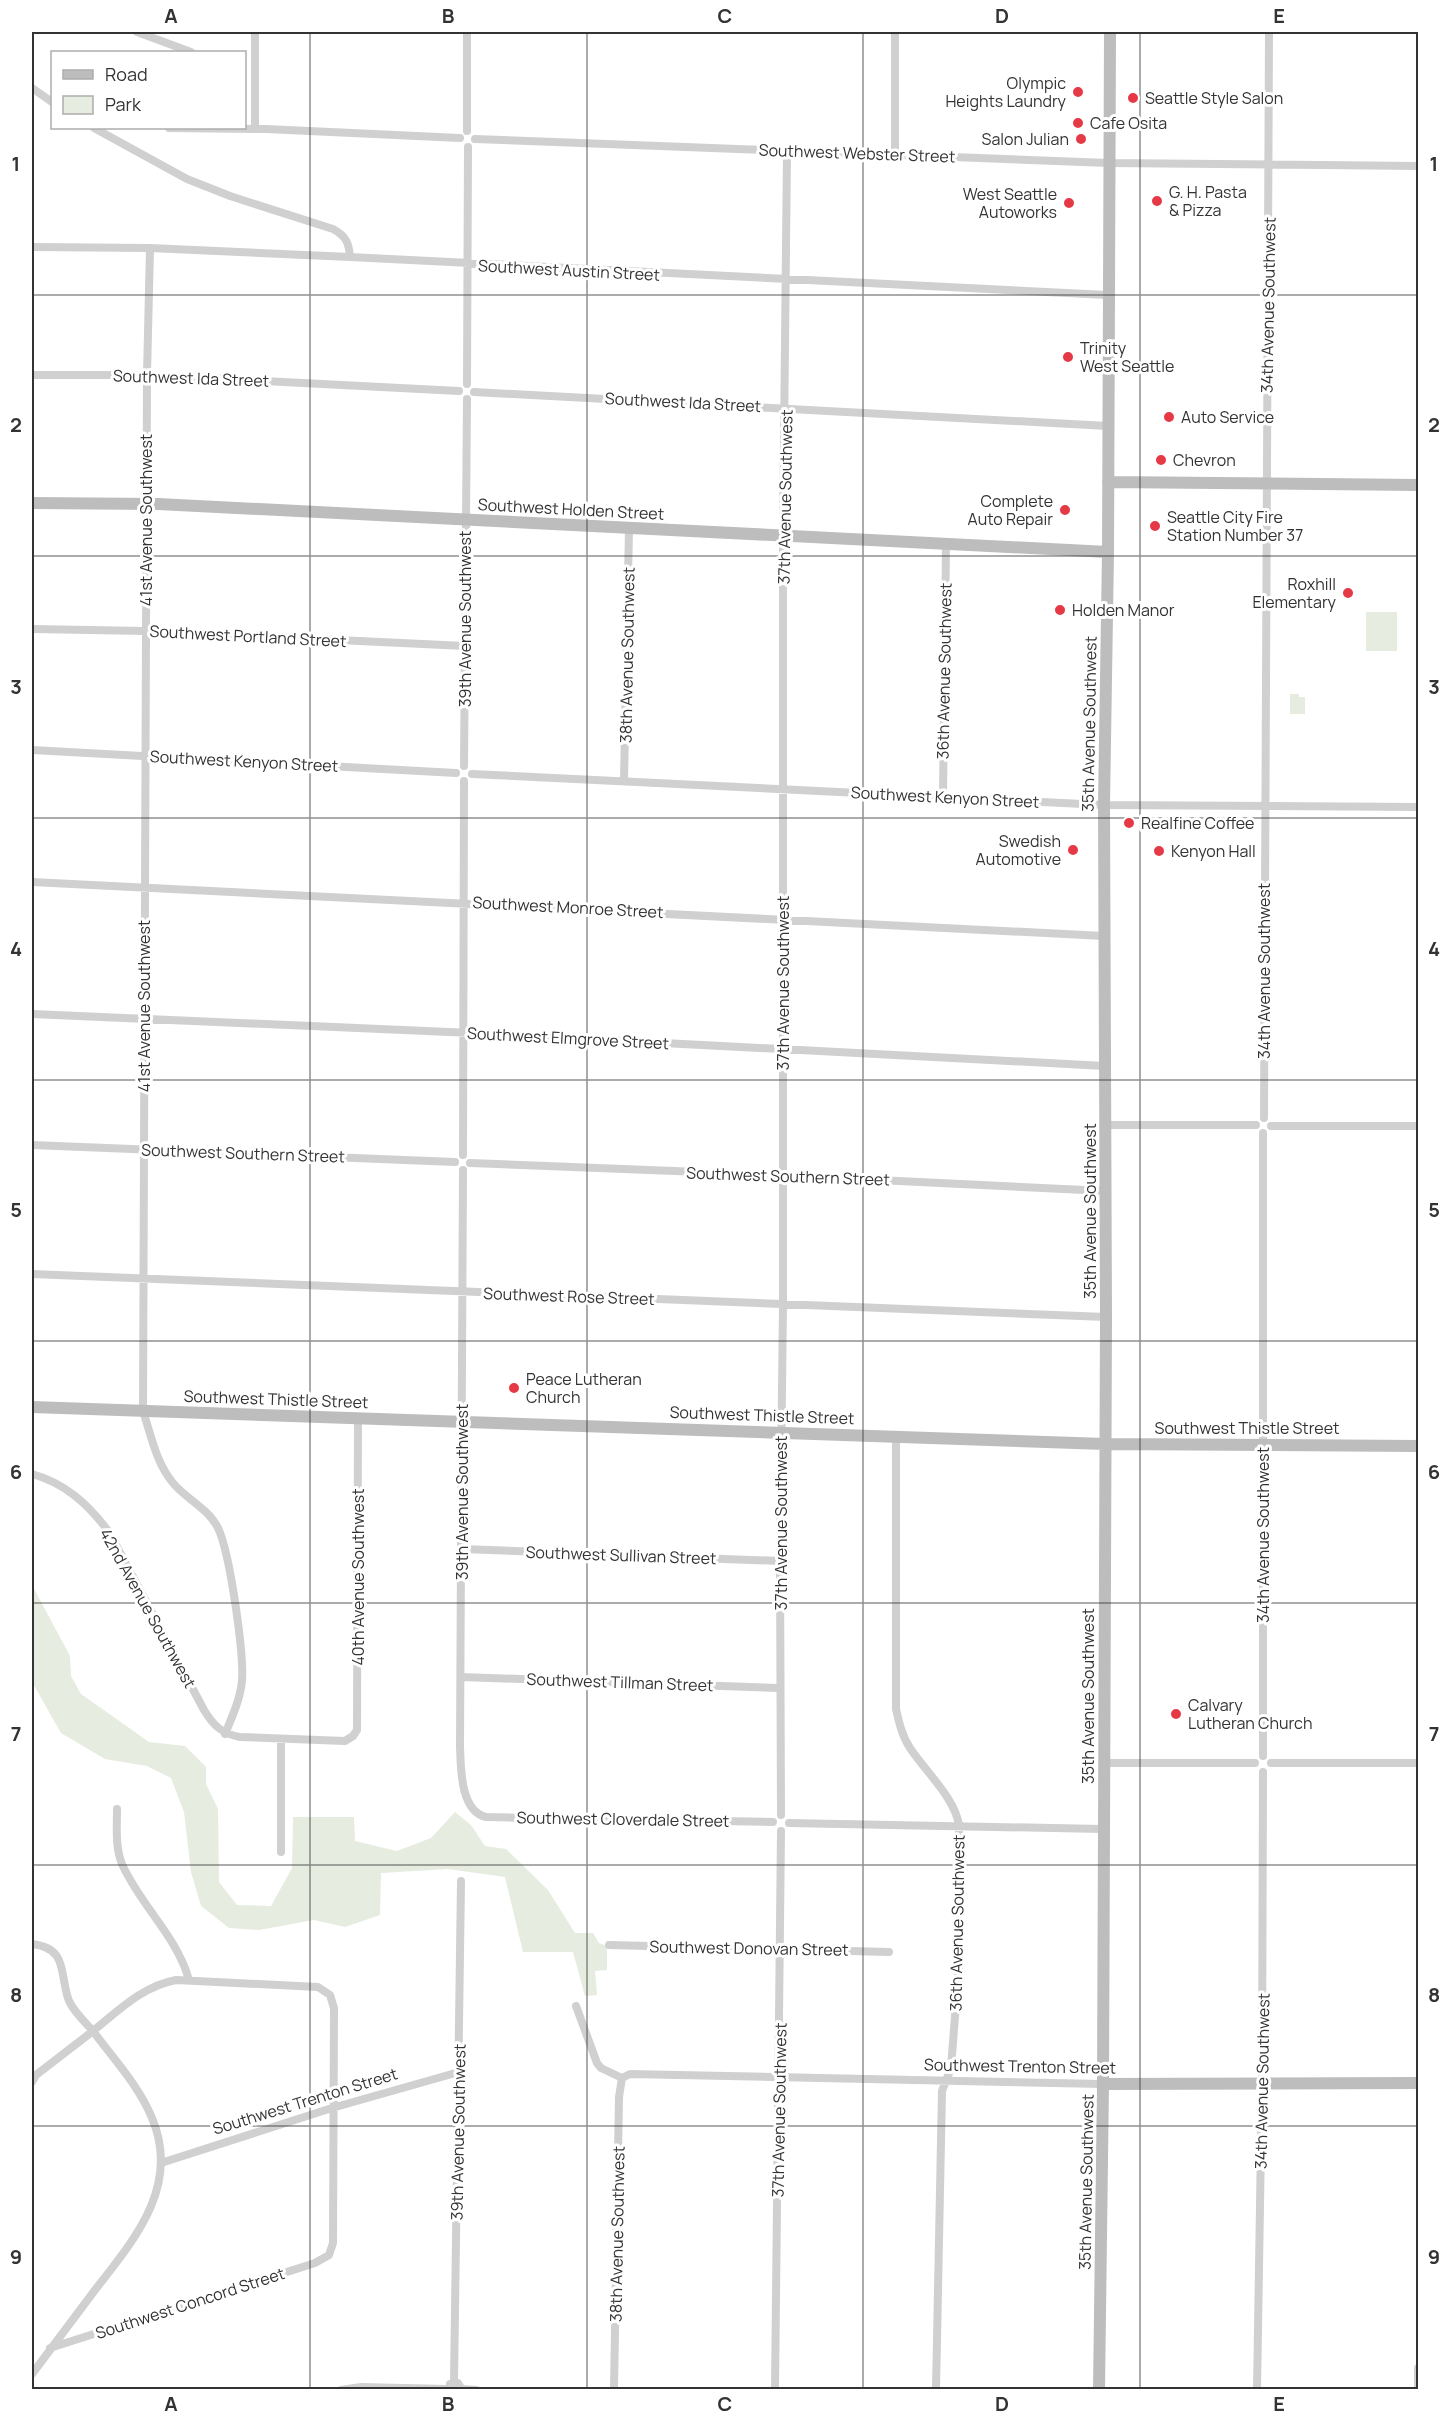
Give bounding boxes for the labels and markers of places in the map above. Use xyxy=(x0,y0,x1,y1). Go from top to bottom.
place label: Olympic Heights Laundry xyxy=(945,72,1067,112)
marker: Olympic Heights Laundry xyxy=(1071,85,1085,99)
place label: Seattle Style Salon xyxy=(1145,87,1283,109)
marker: Seattle Style Salon xyxy=(1126,91,1140,105)
place label: Cafe Osita xyxy=(1090,112,1167,134)
marker: Cafe Osita xyxy=(1071,116,1085,130)
place label: Salon Julian xyxy=(982,128,1069,150)
marker: Salon Julian xyxy=(1074,132,1088,146)
place label: G. H. Pasta & Pizza xyxy=(1169,181,1247,221)
place label: West Seattle Autoworks xyxy=(963,183,1057,223)
marker: G. H. Pasta & Pizza xyxy=(1150,194,1164,208)
marker: West Seattle Autoworks xyxy=(1062,196,1076,210)
place label: Trinity West Seattle xyxy=(1080,337,1174,377)
marker: Trinity West Seattle xyxy=(1061,350,1075,364)
place label: Auto Service xyxy=(1181,406,1274,428)
marker: Auto Service xyxy=(1162,410,1176,424)
place label: Chevron xyxy=(1173,449,1236,471)
marker: Chevron xyxy=(1154,453,1168,467)
place label: Complete Auto Repair xyxy=(968,490,1053,530)
marker: Complete Auto Repair xyxy=(1058,503,1072,517)
place label: Seattle City Fire Station Number 37 xyxy=(1167,506,1303,546)
marker: Seattle City Fire Station Number 37 xyxy=(1148,519,1162,533)
place label: Roxhill Elementary xyxy=(1253,573,1337,613)
marker: Roxhill Elementary xyxy=(1341,586,1355,600)
place label: Holden Manor xyxy=(1072,599,1175,621)
marker: Holden Manor xyxy=(1053,603,1067,617)
place label: Realfine Coffee xyxy=(1141,812,1254,834)
marker: Realfine Coffee xyxy=(1122,816,1136,830)
place label: Swedish Automotive xyxy=(976,830,1061,870)
place label: Kenyon Hall xyxy=(1171,840,1256,862)
marker: Swedish Automotive xyxy=(1066,843,1080,857)
marker: Kenyon Hall xyxy=(1152,844,1166,858)
place label: Peace Lutheran Church xyxy=(526,1368,642,1408)
marker: Peace Lutheran Church xyxy=(507,1381,521,1395)
place label: Calvary Lutheran Church xyxy=(1188,1694,1312,1734)
marker: Calvary Lutheran Church xyxy=(1169,1707,1183,1721)

